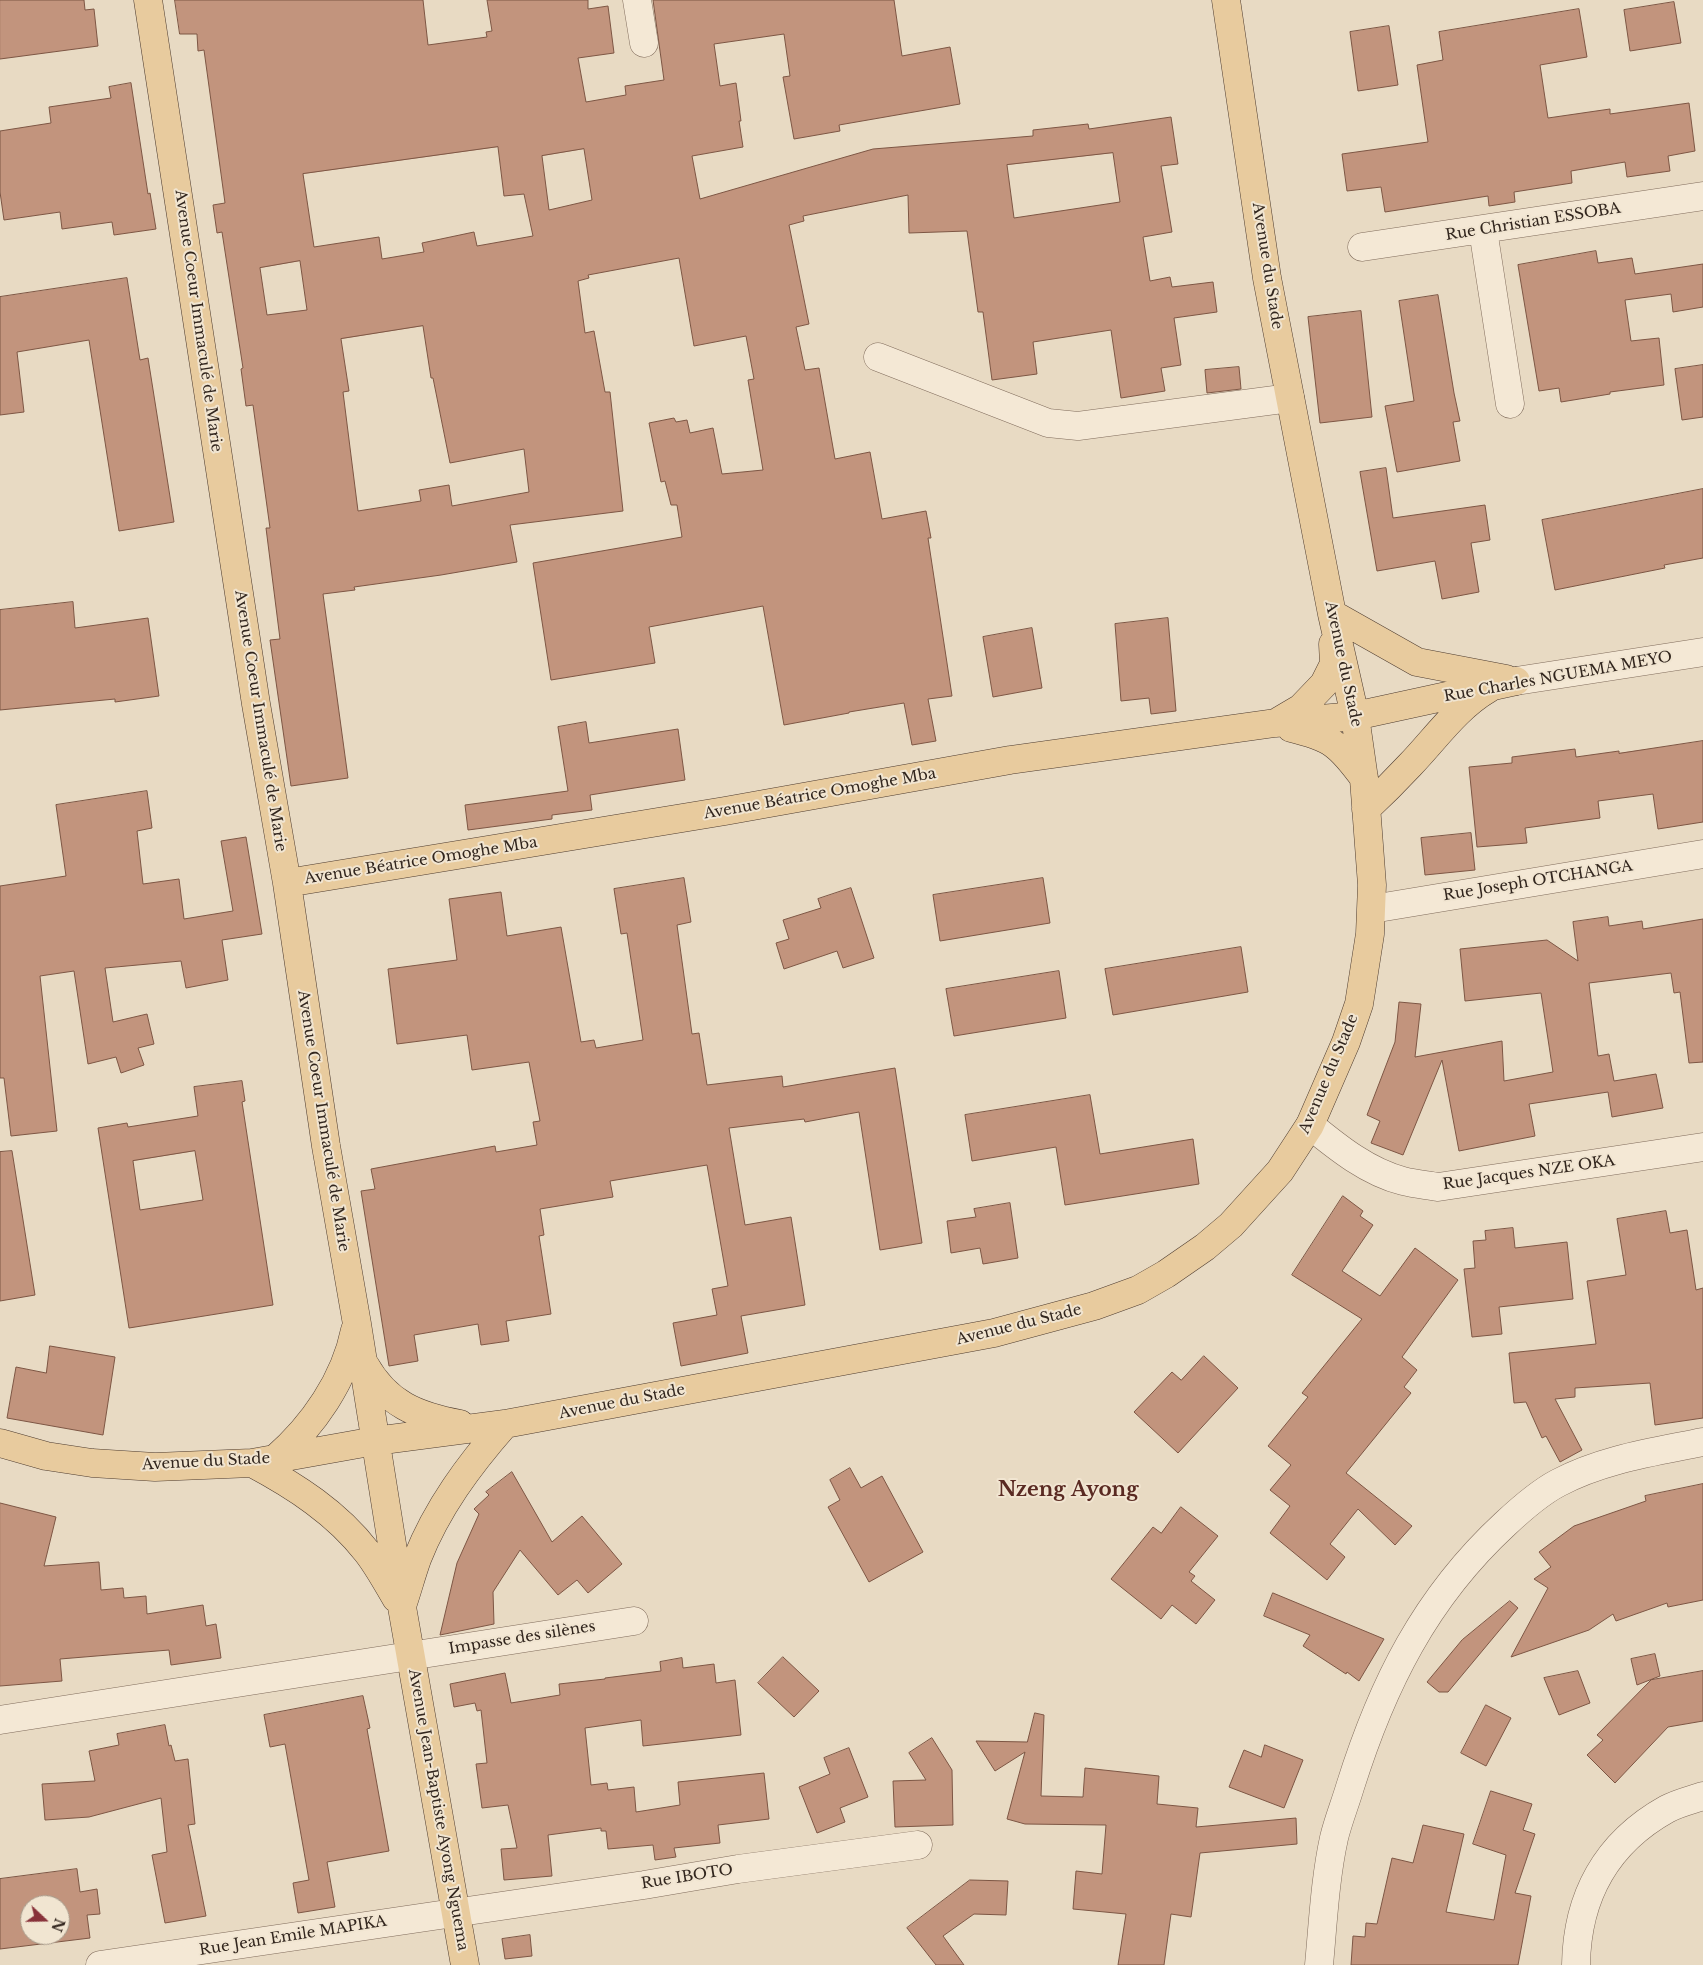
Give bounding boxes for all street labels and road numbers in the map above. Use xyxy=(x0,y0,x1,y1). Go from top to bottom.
street label: Avenue Coeur Immaculé de Marie xyxy=(171,189,225,453)
street label: Rue Christian ESSOBA xyxy=(1444,199,1622,245)
street label: Avenue du Stade xyxy=(1248,201,1286,331)
street label: Avenue Coeur Immaculé de Marie xyxy=(230,589,290,853)
street label: Avenue du Stade xyxy=(1321,599,1365,729)
street label: Rue Charles NGUEMA MEYO xyxy=(1442,648,1674,706)
street label: Avenue Béatrice Omoghe Mba xyxy=(702,765,938,823)
street label: Avenue Béatrice Omoghe Mba xyxy=(303,834,539,888)
street label: Rue Joseph OTCHANGA xyxy=(1442,857,1634,905)
street label: Avenue Coeur Immaculé de Marie xyxy=(293,989,353,1253)
street label: Avenue du Stade xyxy=(1296,1011,1362,1137)
street label: Rue Jacques NZE OKA xyxy=(1442,1152,1616,1194)
street label: Avenue du Stade xyxy=(955,1301,1083,1349)
street label: Avenue du Stade xyxy=(557,1381,687,1423)
street label: Avenue du Stade xyxy=(142,1450,270,1474)
street label: Impasse des silènes xyxy=(447,1618,597,1658)
street label: Avenue Jean-Baptiste Ayong Nguema xyxy=(404,1668,472,1952)
street label: Rue IBOTO xyxy=(640,1861,734,1893)
street label: Rue Jean Emile MAPIKA xyxy=(198,1912,388,1960)

